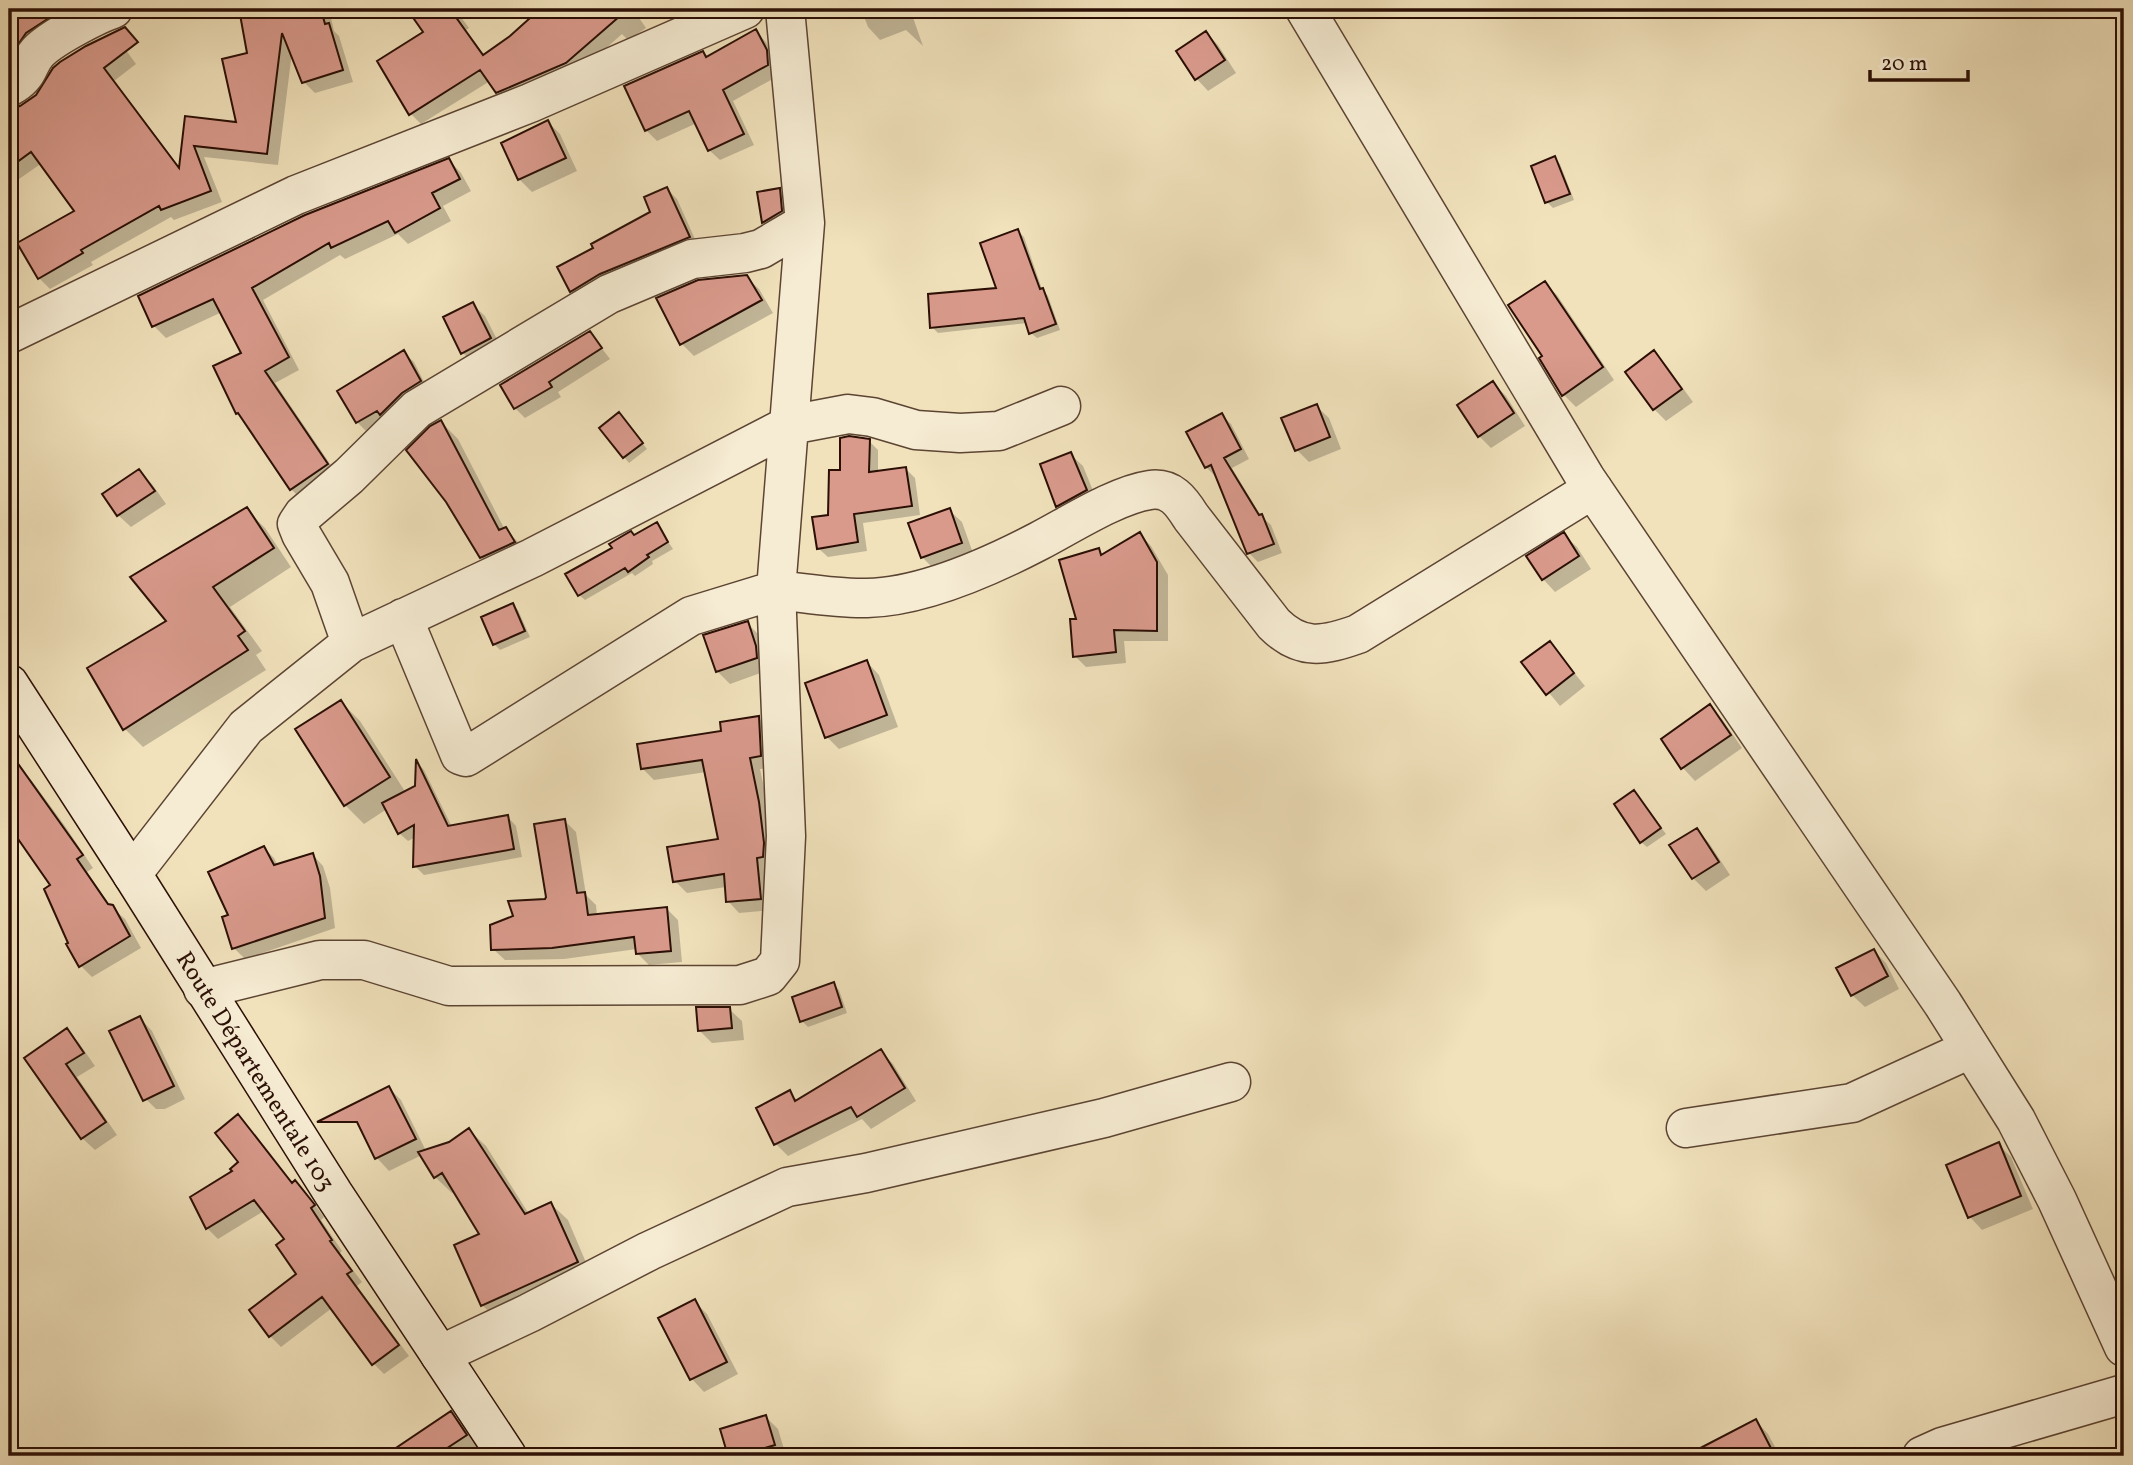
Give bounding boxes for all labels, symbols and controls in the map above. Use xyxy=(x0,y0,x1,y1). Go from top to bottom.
scale bar xyxy=(1870,38,1968,82)
text: 20 m xyxy=(1881,50,1927,79)
street label: Route Départementale 103 xyxy=(167,946,342,1198)

